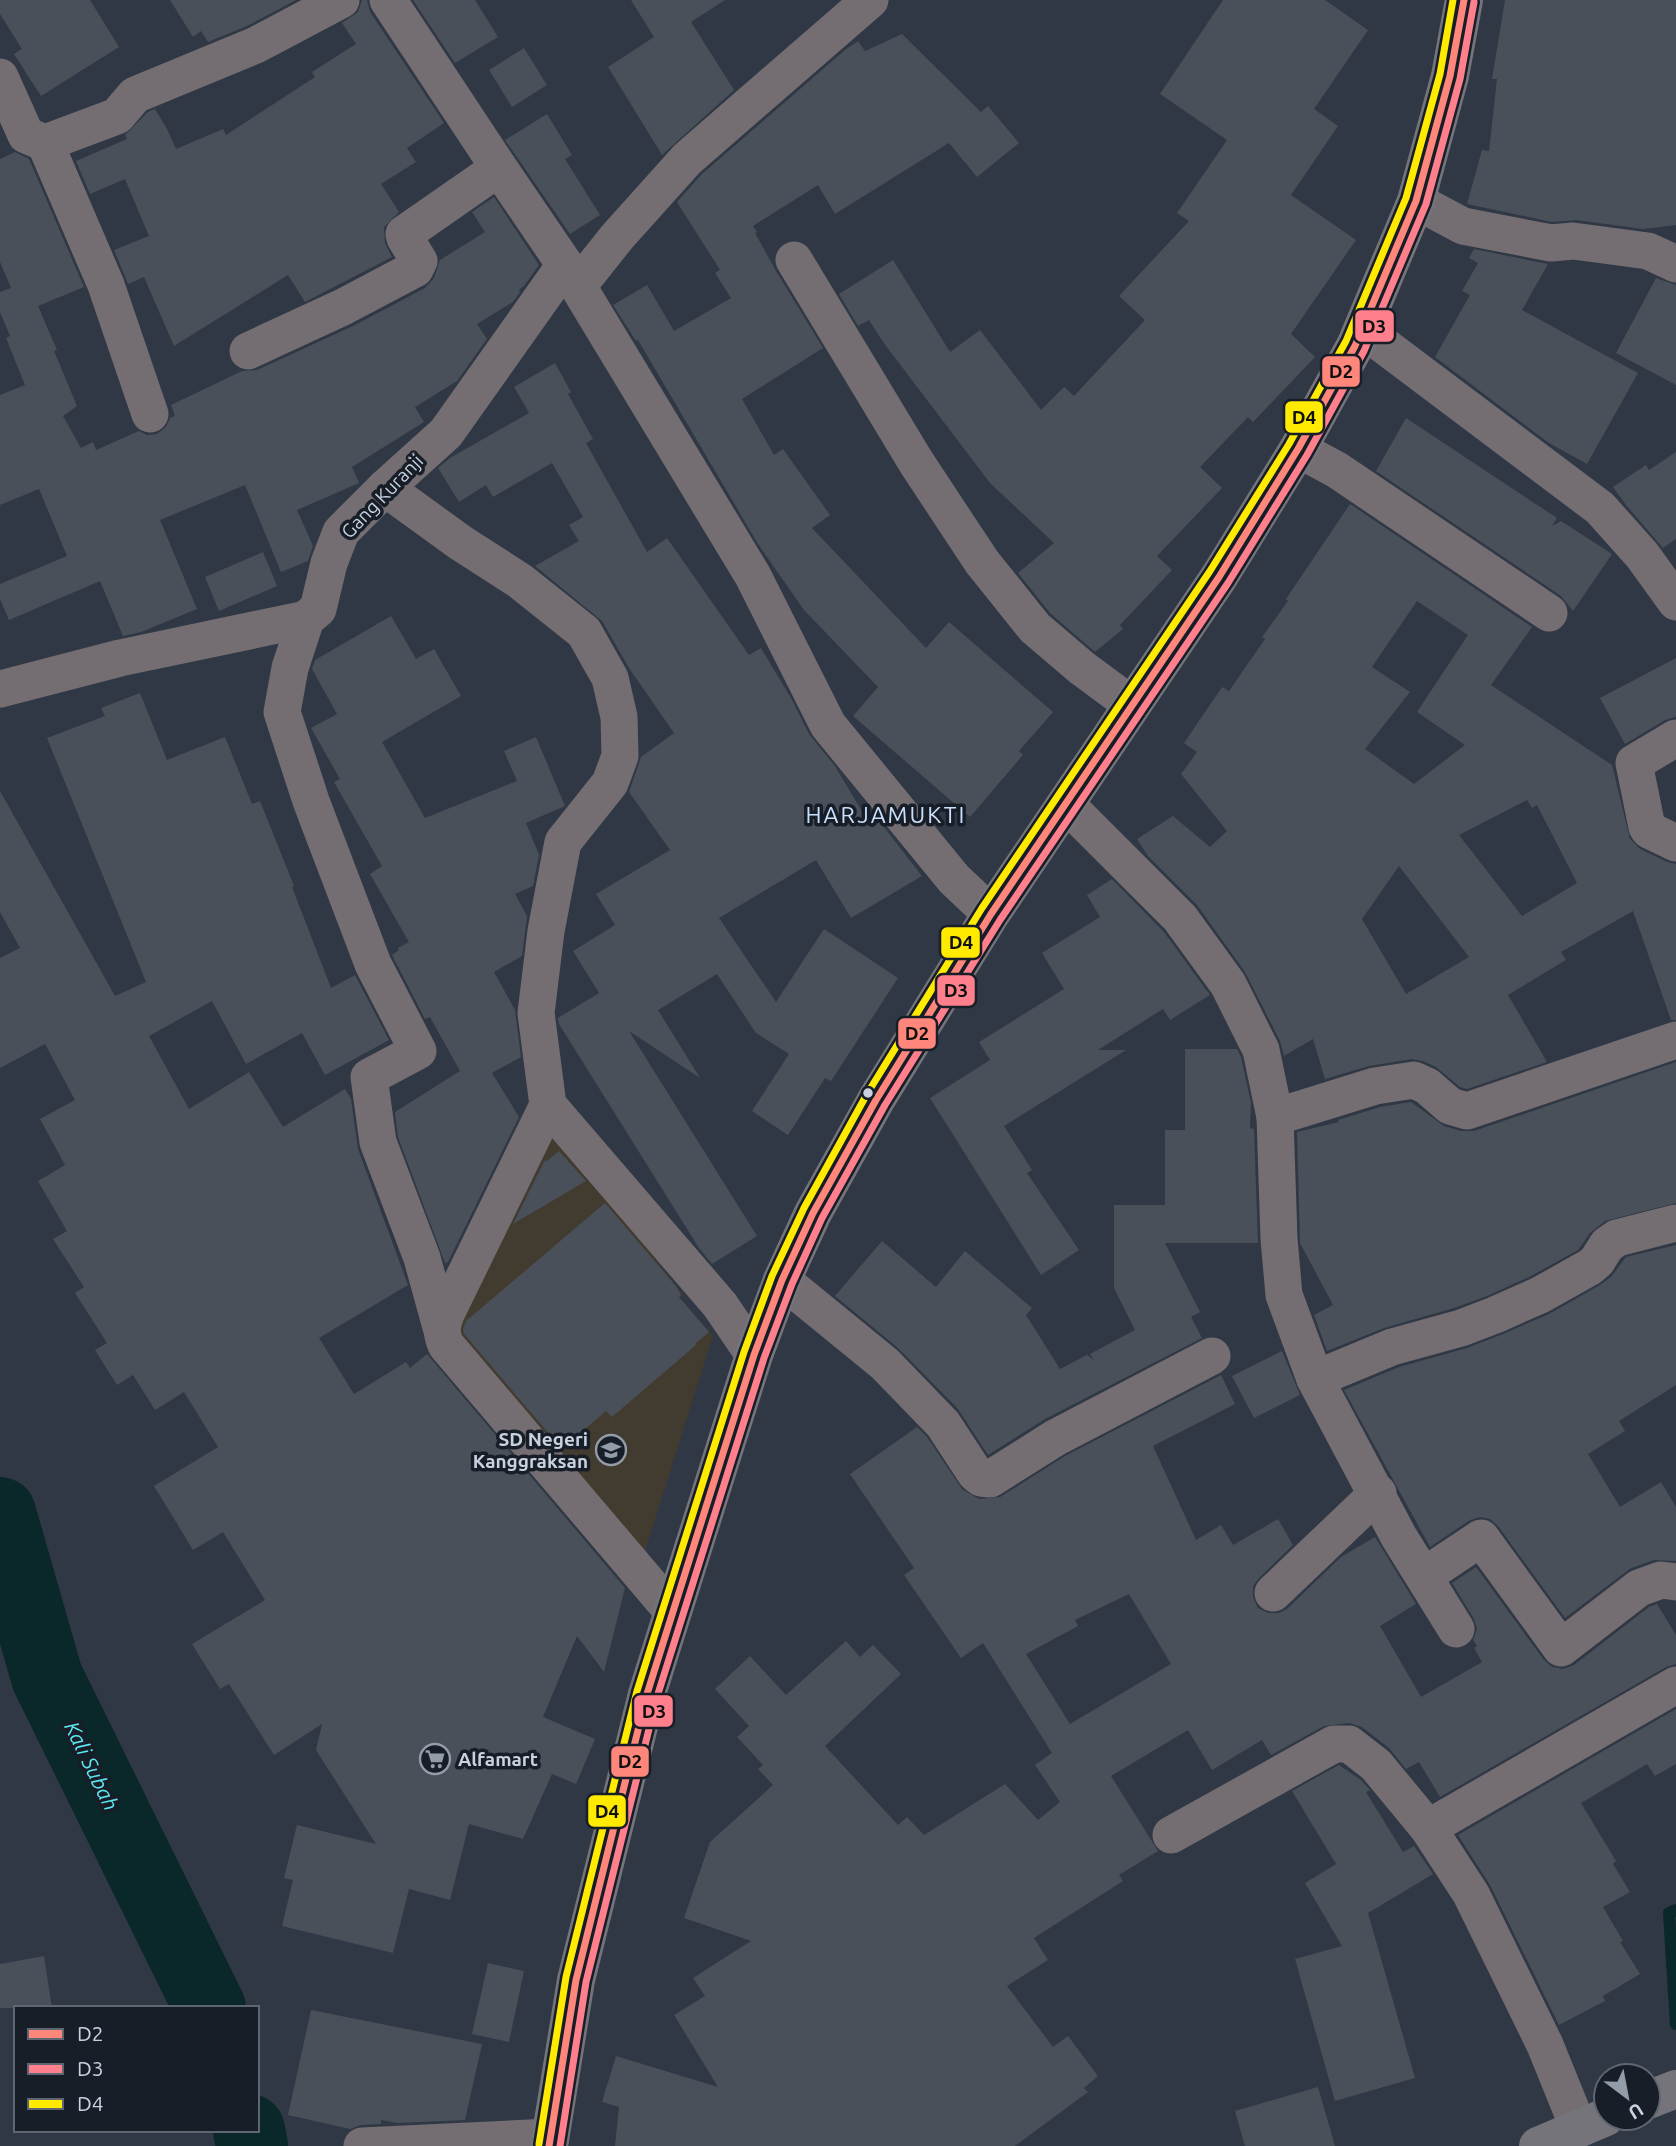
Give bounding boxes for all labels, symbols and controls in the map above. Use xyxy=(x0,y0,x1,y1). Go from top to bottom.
line badge: D3 xyxy=(1354,309,1395,343)
text: D3 xyxy=(1362,315,1386,337)
line badge: D2 xyxy=(1321,355,1361,388)
text: D2 xyxy=(1329,360,1353,382)
line badge: D4 xyxy=(1284,400,1324,434)
text: D4 xyxy=(1292,406,1317,428)
street label: Gang Kuranji xyxy=(337,450,427,542)
district label: HARJAMUKTI xyxy=(806,802,966,827)
line badge: D4 xyxy=(940,926,981,959)
text: D4 xyxy=(949,931,974,953)
line badge: D3 xyxy=(936,974,976,1007)
text: D3 xyxy=(944,979,968,1001)
line badge: D2 xyxy=(897,1017,937,1050)
text: D2 xyxy=(905,1022,929,1044)
unlabelled marker xyxy=(861,1086,875,1100)
place label: SD Negeri Kanggraksan xyxy=(473,1428,588,1472)
school or university icon: SD Negeri Kanggraksan xyxy=(594,1433,628,1467)
line badge: D3 xyxy=(633,1694,674,1728)
text: D3 xyxy=(642,1700,666,1722)
water label: Kali Subah xyxy=(60,1717,124,1814)
supermarket icon: Alfamart xyxy=(418,1742,452,1776)
line badge: D2 xyxy=(610,1745,650,1778)
place label: Alfamart xyxy=(458,1748,538,1770)
text: D2 xyxy=(618,1750,642,1772)
line badge: D4 xyxy=(587,1794,627,1828)
text: D4 xyxy=(595,1800,620,1822)
legend xyxy=(14,2006,259,2132)
text: D2 xyxy=(77,2021,104,2045)
text: D3 xyxy=(77,2056,104,2080)
north arrow xyxy=(1592,2062,1662,2132)
text: D4 xyxy=(77,2091,104,2115)
text: U xyxy=(1625,2099,1647,2124)

